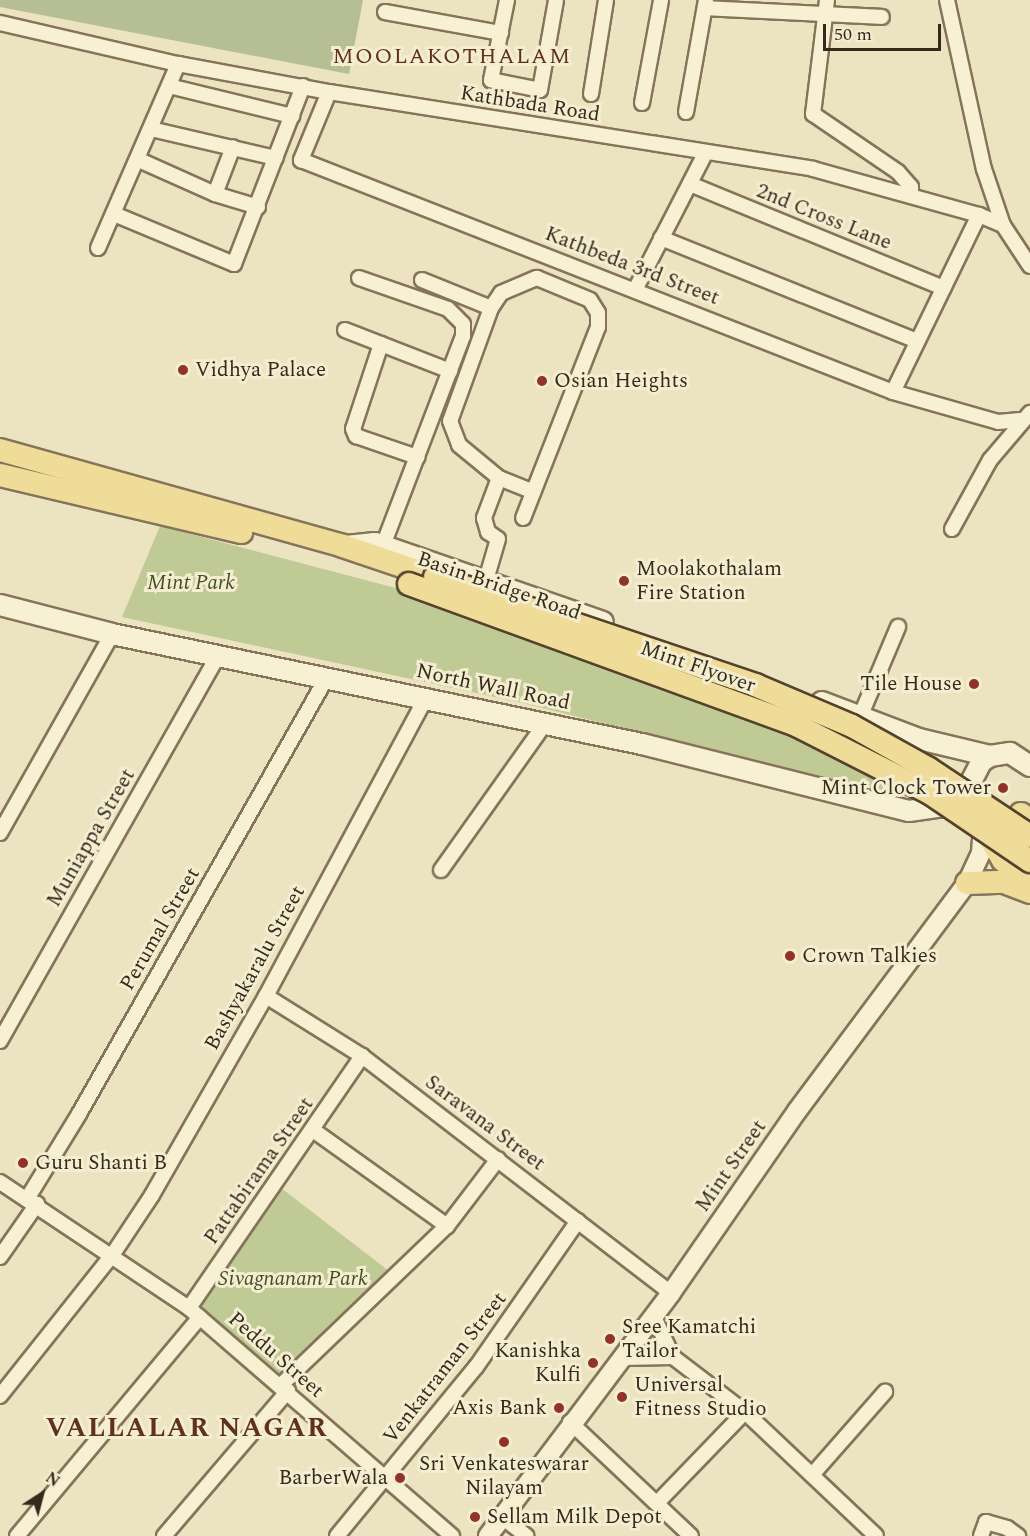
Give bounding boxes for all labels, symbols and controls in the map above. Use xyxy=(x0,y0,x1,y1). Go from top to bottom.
scale bar xyxy=(826,12,944,50)
text: 50 m xyxy=(834,21,872,48)
district label: MOOLAKOTHALAM xyxy=(332,44,572,70)
street label: Kathbada Road xyxy=(458,81,602,127)
street label: 2nd Cross Lane xyxy=(753,178,895,256)
street label: Kathbeda 3rd Street xyxy=(541,221,723,311)
place label: Vidhya Palace xyxy=(195,357,326,383)
marker: Vidhya Palace xyxy=(176,363,190,377)
place label: Osian Heights xyxy=(554,368,688,394)
marker: Osian Heights xyxy=(535,374,549,388)
street label: Basin Bridge Road xyxy=(414,546,584,626)
place label: Moolakothalam Fire Station xyxy=(636,556,782,606)
park label: Mint Park xyxy=(147,570,235,596)
marker: Moolakothalam Fire Station xyxy=(617,574,631,588)
street label: Mint Flyover xyxy=(637,636,759,698)
street label: North Wall Road xyxy=(414,658,572,716)
place label: Tile House xyxy=(860,671,962,697)
marker: Tile House xyxy=(967,677,981,691)
street label: Muniappa Street xyxy=(41,764,141,912)
place label: Mint Clock Tower xyxy=(821,775,991,801)
marker: Mint Clock Tower xyxy=(996,781,1010,795)
street label: Perumal Street xyxy=(115,863,205,995)
street label: Bashyakaralu Street xyxy=(199,881,311,1055)
place label: Crown Talkies xyxy=(802,943,937,969)
marker: Crown Talkies xyxy=(783,949,797,963)
street label: Saravana Street xyxy=(420,1070,550,1176)
street label: Pattabirama Street xyxy=(199,1093,319,1249)
street label: Mint Street xyxy=(690,1115,772,1217)
place label: Guru Shanti B xyxy=(35,1150,167,1176)
marker: Guru Shanti B xyxy=(16,1156,30,1170)
park label: Sivagnanam Park xyxy=(218,1266,368,1292)
street label: Venkatraman Street xyxy=(378,1287,512,1449)
street label: Peddu Street xyxy=(223,1307,329,1403)
place label: Sree Kamatchi Tailor xyxy=(622,1314,756,1364)
marker: Sree Kamatchi Tailor xyxy=(603,1332,617,1346)
place label: Kanishka Kulfi xyxy=(494,1338,581,1388)
marker: Kanishka Kulfi xyxy=(586,1356,600,1370)
place label: Universal Fitness Studio xyxy=(634,1372,767,1422)
marker: Universal Fitness Studio xyxy=(615,1390,629,1404)
place label: Axis Bank xyxy=(452,1395,547,1421)
marker: Axis Bank xyxy=(552,1401,566,1415)
district label: VALLALAR NAGAR xyxy=(46,1413,328,1445)
marker: Sri Venkateswarar Nilayam xyxy=(497,1435,511,1449)
place label: Sri Venkateswarar Nilayam xyxy=(419,1451,589,1501)
north arrow xyxy=(12,1464,72,1524)
place label: BarberWala xyxy=(278,1465,388,1491)
text: N xyxy=(40,1466,65,1493)
marker: BarberWala xyxy=(393,1471,407,1485)
place label: Sellam Milk Depot xyxy=(487,1504,662,1530)
marker: Sellam Milk Depot xyxy=(468,1510,482,1524)

